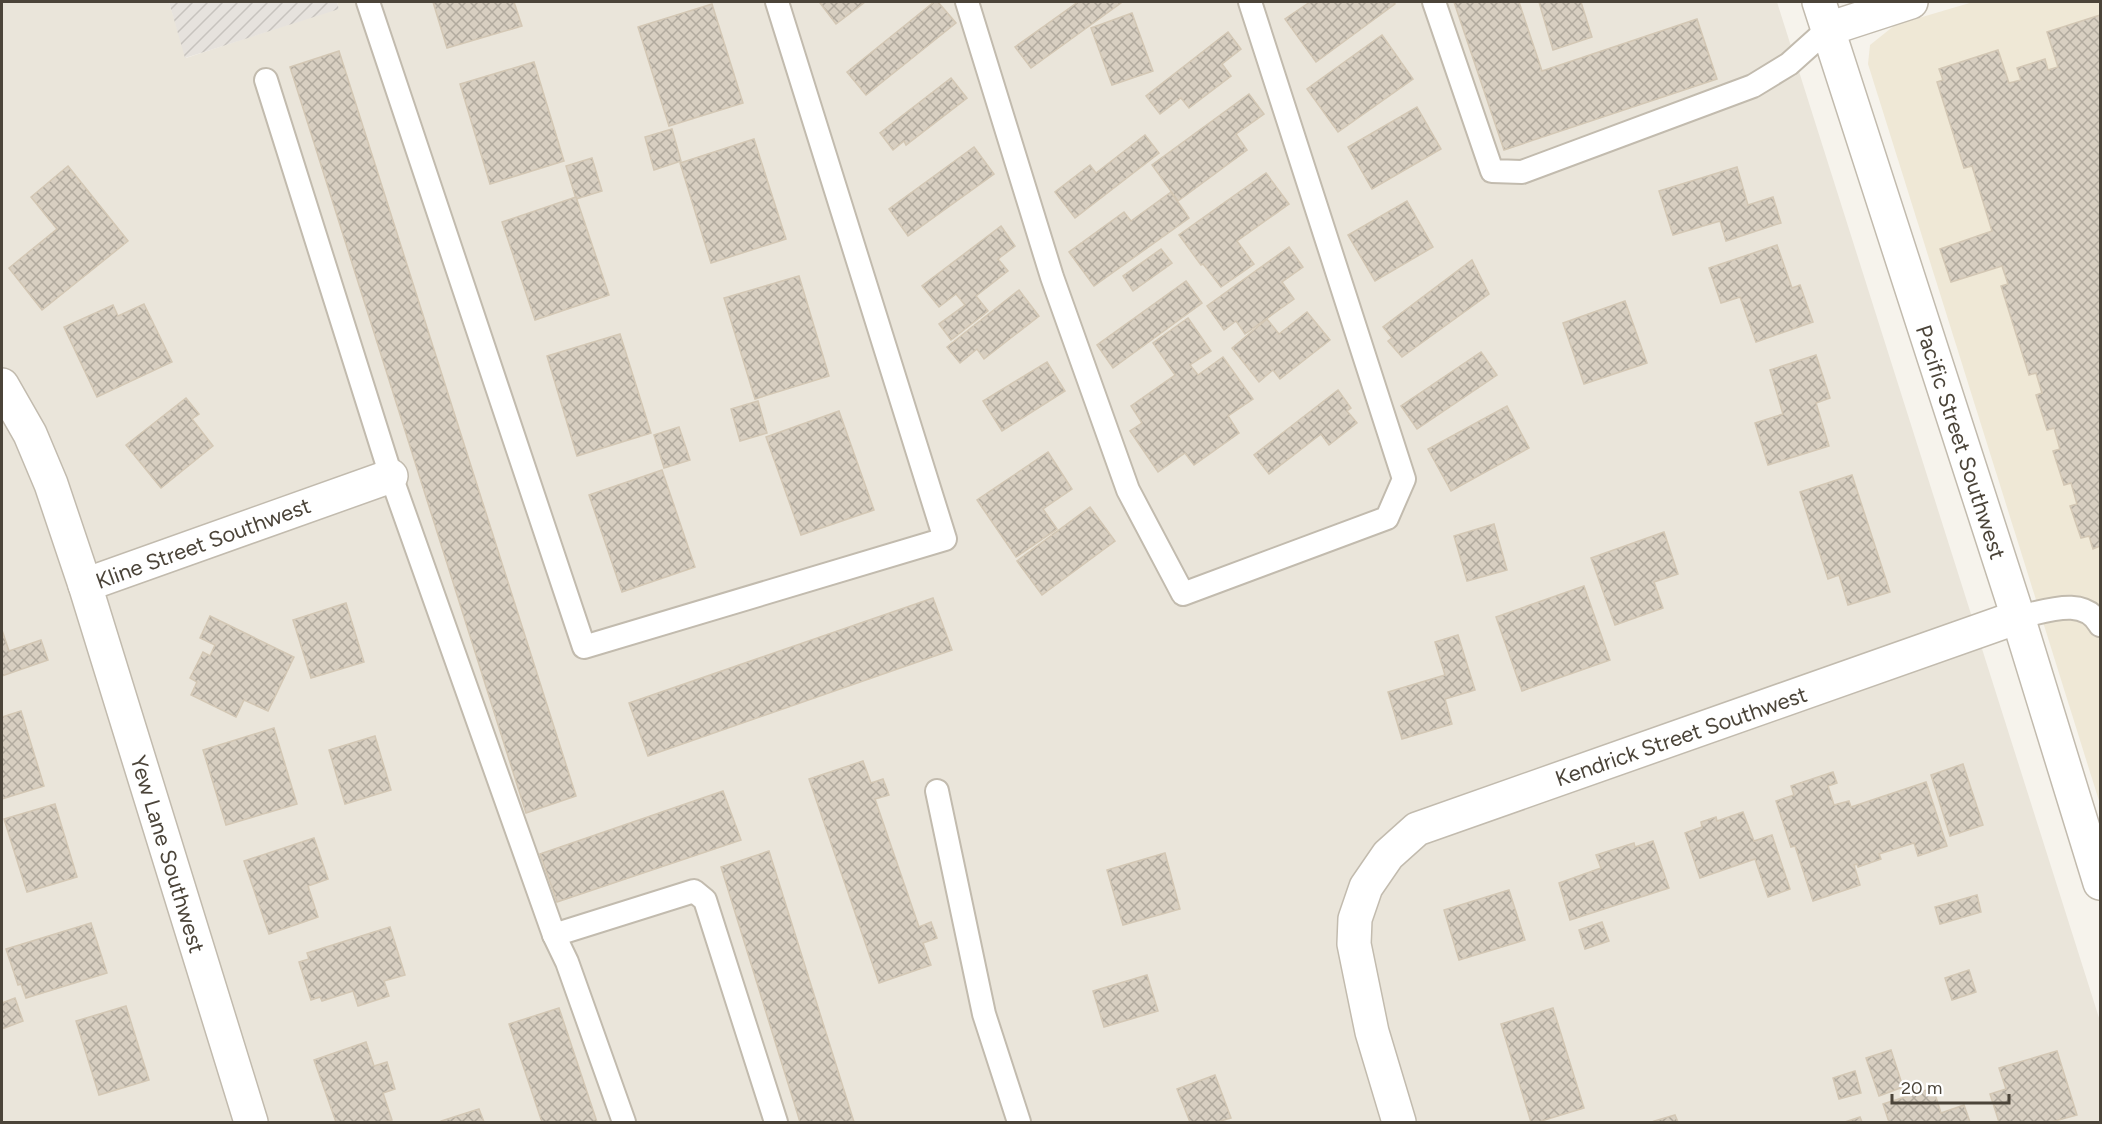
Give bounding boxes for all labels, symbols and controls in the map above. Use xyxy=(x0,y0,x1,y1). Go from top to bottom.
street label: Pacific Street Southwest xyxy=(1910,322,2011,563)
street label: Kline Street Southwest xyxy=(92,492,314,595)
street label: Kendrick Street Southwest xyxy=(1552,681,1811,792)
street label: Yew Lane Southwest xyxy=(125,752,210,956)
scale bar xyxy=(1892,1067,2009,1105)
text: 20 m xyxy=(1901,1077,1942,1099)

